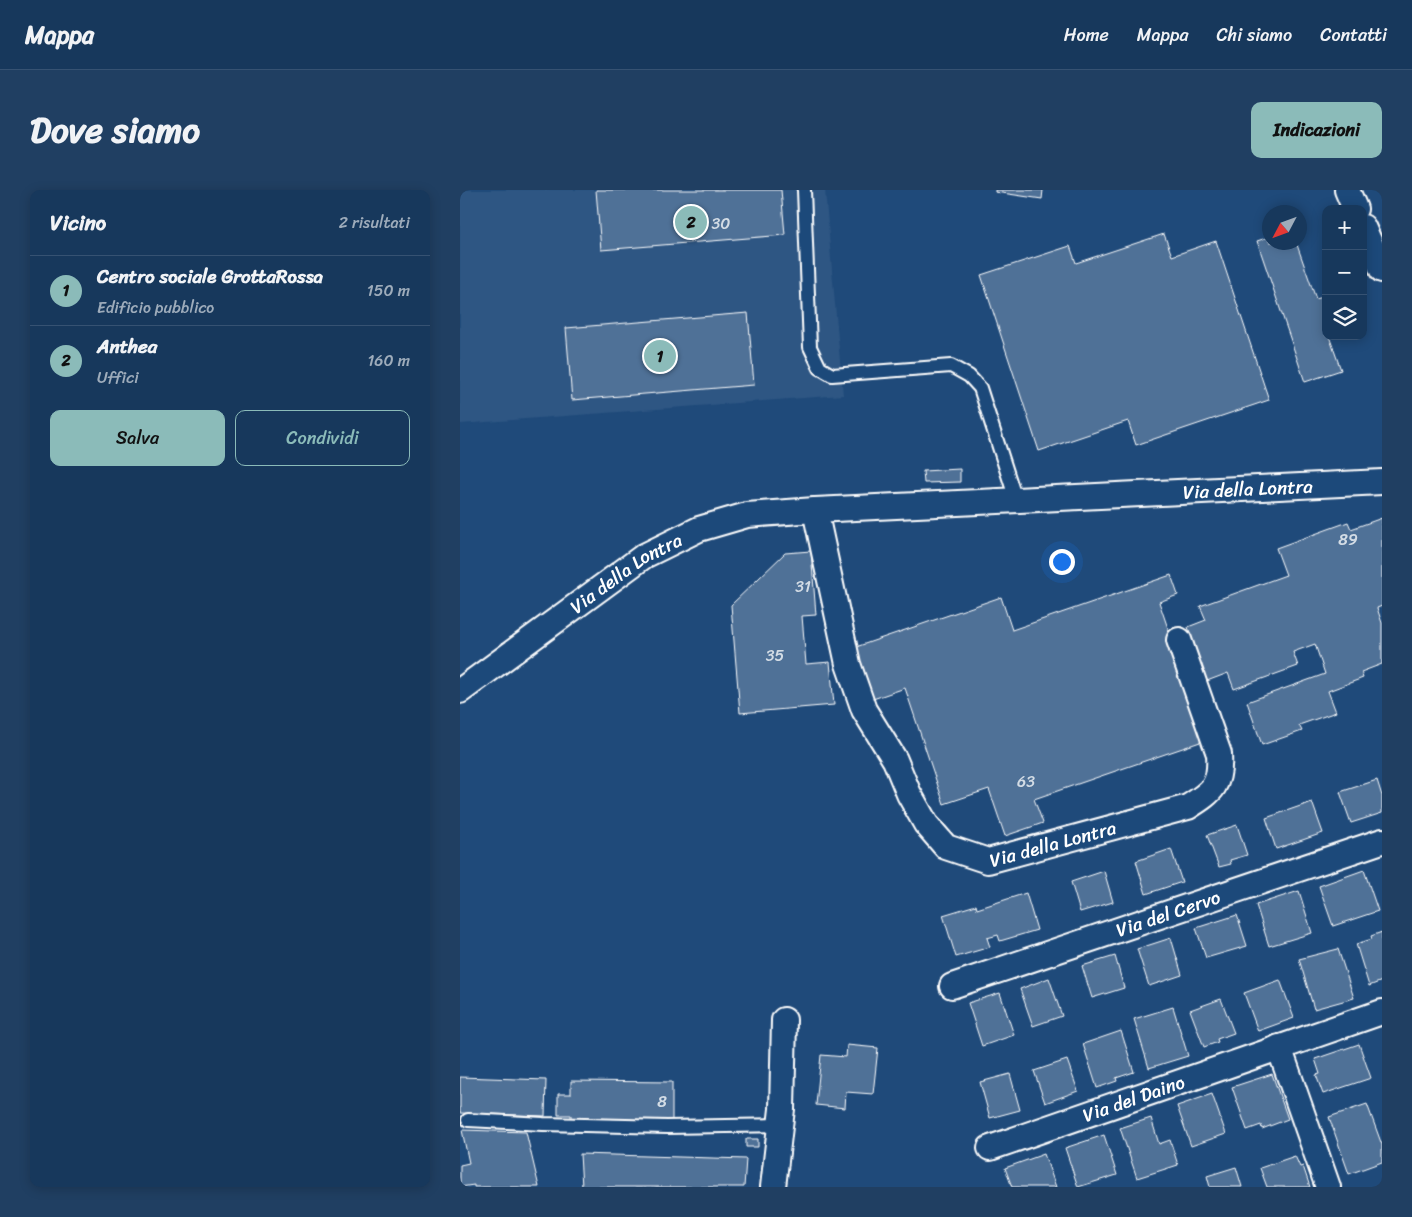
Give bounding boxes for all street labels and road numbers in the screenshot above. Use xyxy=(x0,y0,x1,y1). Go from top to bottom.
street label: Via della Lontra xyxy=(1182,469,1314,508)
street label: Via della Lontra xyxy=(562,523,688,622)
street label: Via della Lontra xyxy=(986,811,1120,876)
street label: Via del Cervo xyxy=(1111,880,1225,946)
street label: Via del Daino xyxy=(1078,1065,1189,1131)

